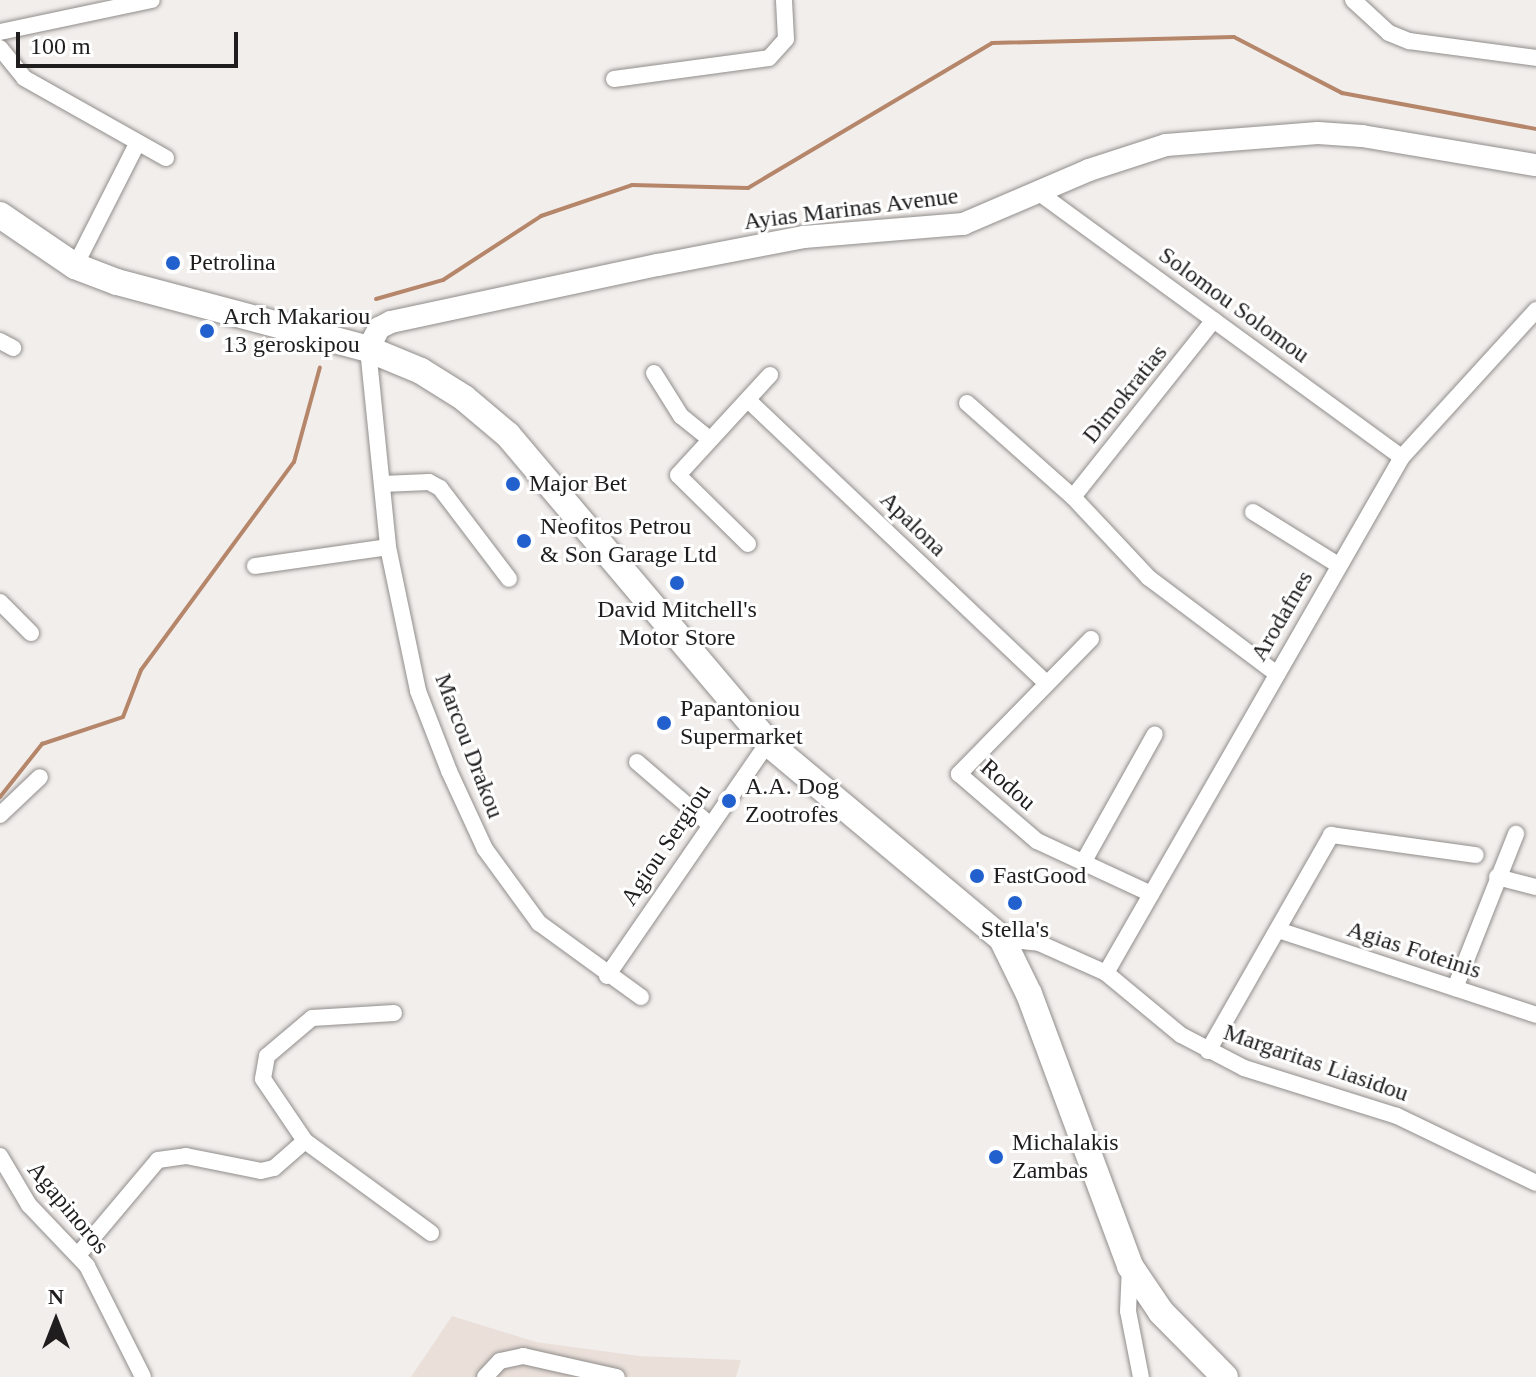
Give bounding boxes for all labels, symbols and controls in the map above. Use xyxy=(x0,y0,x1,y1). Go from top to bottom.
scale bar xyxy=(20,16,242,66)
text: 100 m xyxy=(30,33,91,59)
street label: Ayias Marinas Avenue xyxy=(741,181,961,237)
street label: Solomou Solomou xyxy=(1153,241,1315,369)
place label: Petrolina xyxy=(189,249,276,277)
marker: Petrolina xyxy=(164,254,182,272)
place label: Arch Makariou 13 geroskipou xyxy=(223,303,370,359)
marker: Arch Makariou 13 geroskipou xyxy=(198,322,216,340)
street label: Dimokratias xyxy=(1076,339,1174,449)
place label: Major Bet xyxy=(529,470,627,498)
marker: Major Bet xyxy=(504,475,522,493)
street label: Apalona xyxy=(874,485,952,563)
place label: Neofitos Petrou & Son Garage Ltd xyxy=(540,513,717,569)
marker: Neofitos Petrou & Son Garage Ltd xyxy=(515,532,533,550)
street label: Arodafnes xyxy=(1245,566,1319,666)
marker: David Mitchell's Motor Store xyxy=(668,574,686,592)
place label: David Mitchell's Motor Store xyxy=(597,596,757,652)
street label: Marcou Drakou xyxy=(428,670,510,822)
place label: Papantoniou Supermarket xyxy=(680,695,803,751)
marker: Papantoniou Supermarket xyxy=(655,714,673,732)
street label: Rodou xyxy=(974,753,1042,817)
place label: A.A. Dog Zootrofes xyxy=(745,773,839,829)
street label: Agiou Sergiou xyxy=(615,779,717,911)
marker: A.A. Dog Zootrofes xyxy=(720,792,738,810)
place label: FastGood xyxy=(993,862,1086,890)
marker: FastGood xyxy=(968,867,986,885)
marker: Stella's xyxy=(1006,894,1024,912)
street label: Agias Foteinis xyxy=(1343,915,1485,985)
place label: Stella's xyxy=(981,916,1049,944)
street label: Margaritas Liasidou xyxy=(1220,1018,1412,1108)
place label: Michalakis Zambas xyxy=(1012,1129,1119,1185)
marker: Michalakis Zambas xyxy=(987,1148,1005,1166)
street label: Agapinoros xyxy=(21,1156,115,1260)
north arrow xyxy=(16,1281,96,1361)
text: N xyxy=(48,1284,64,1309)

